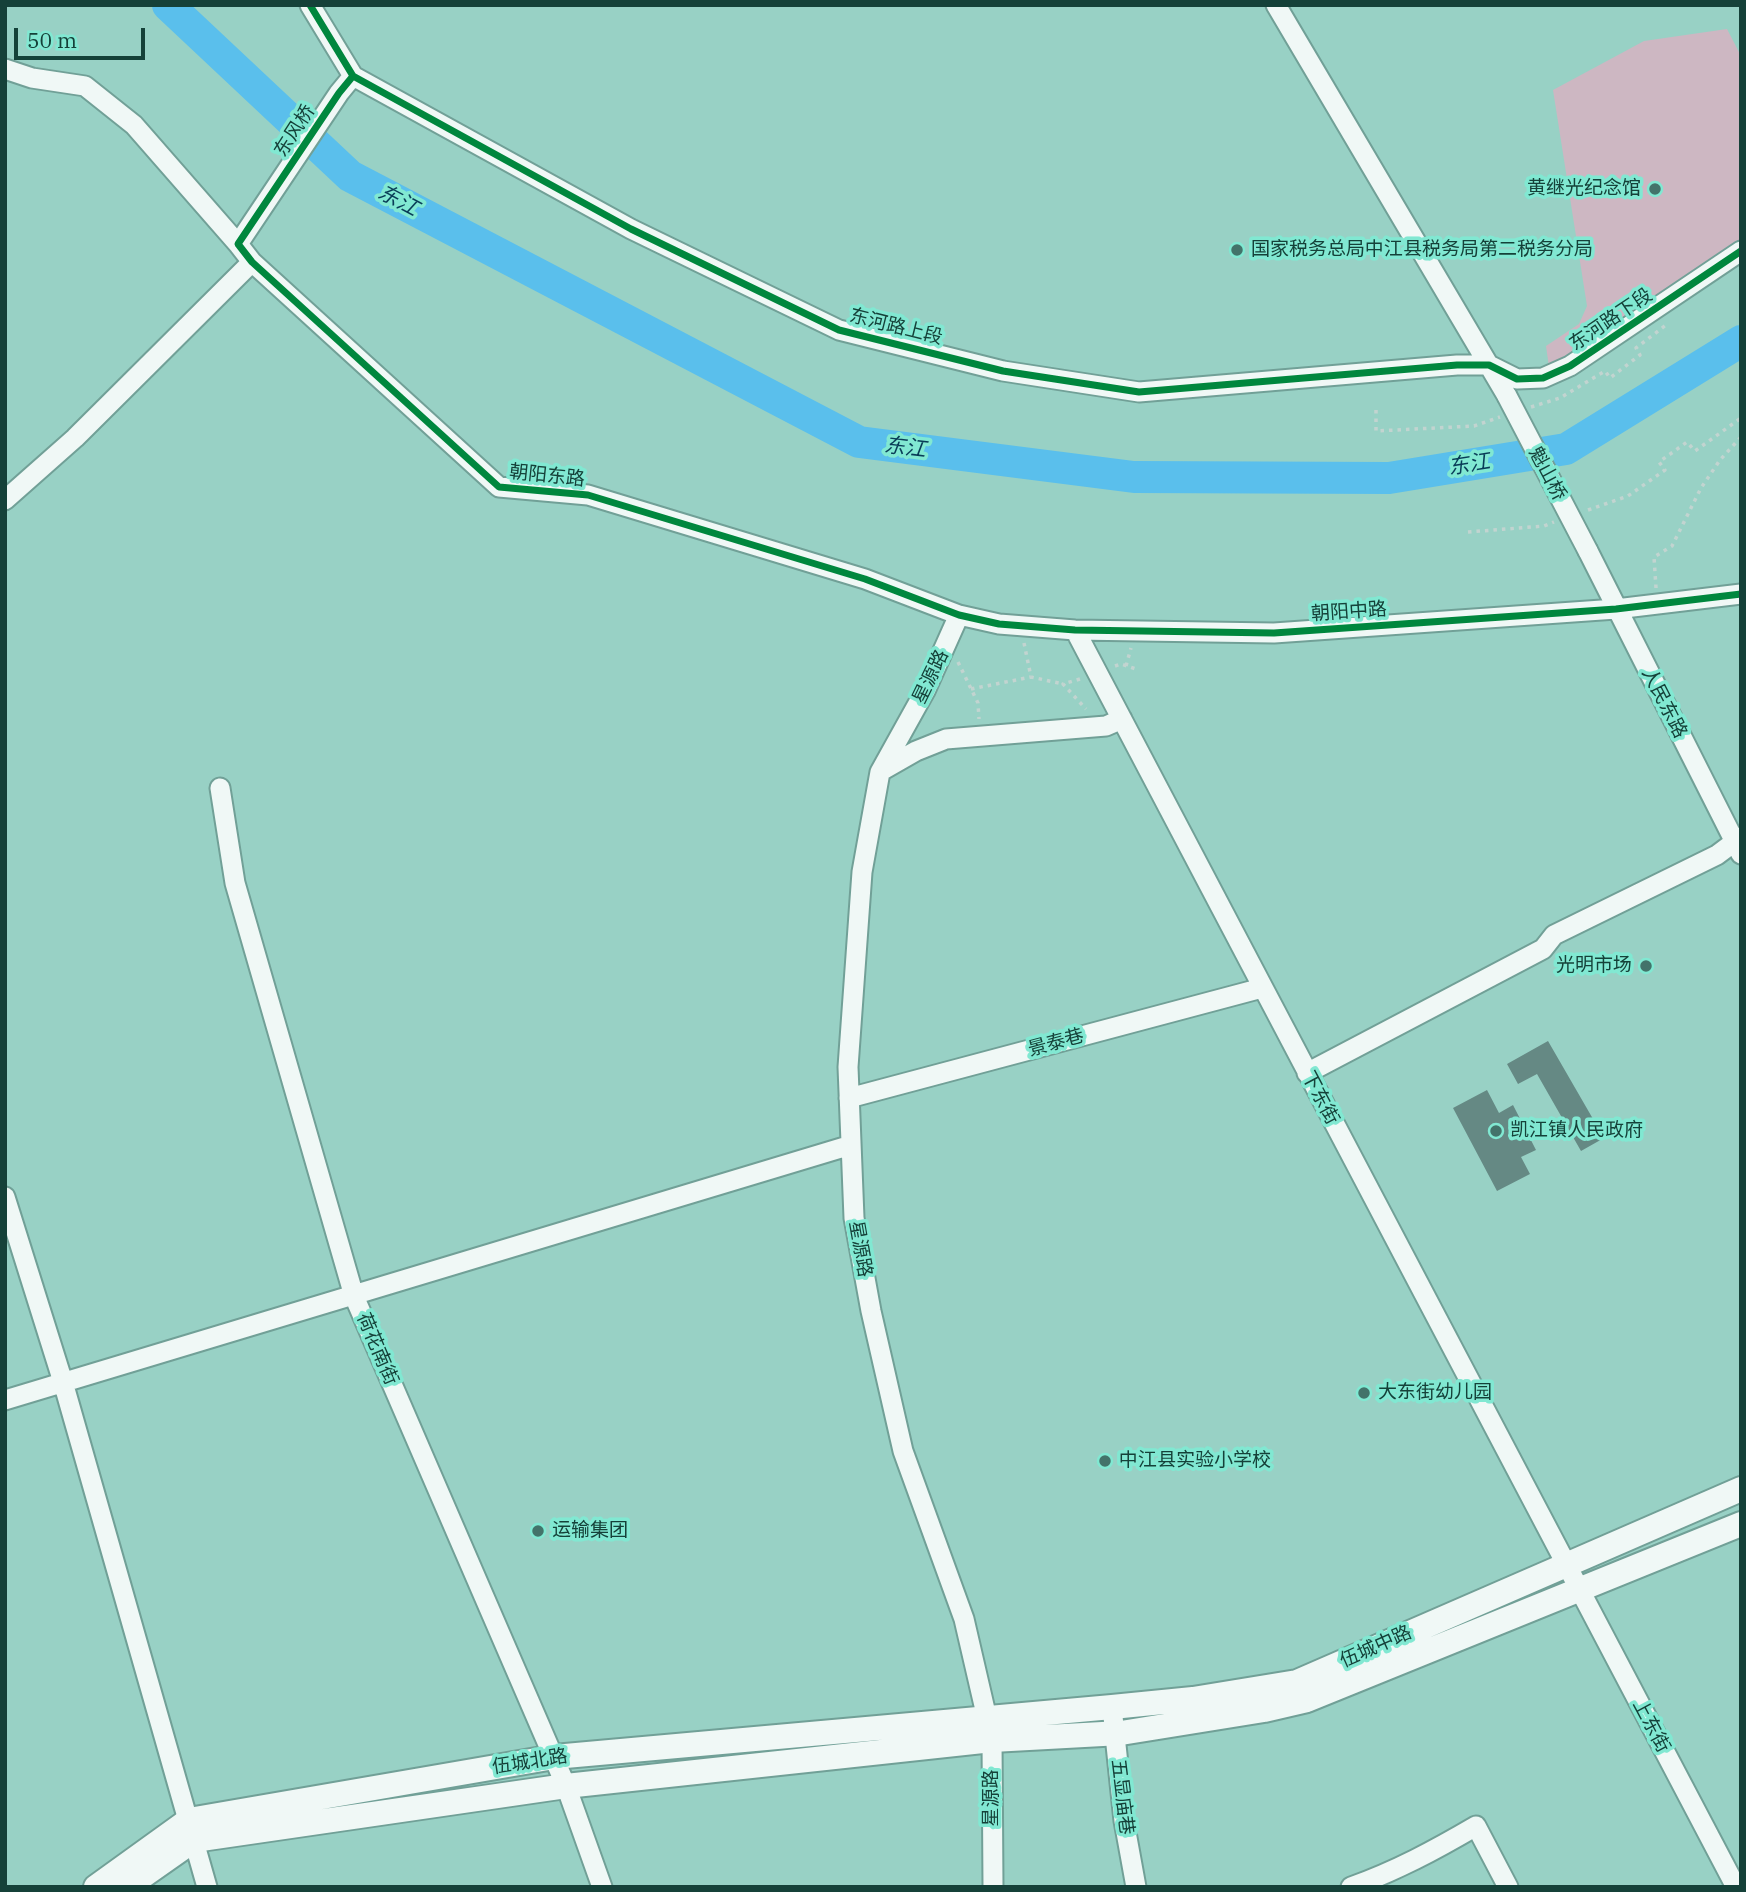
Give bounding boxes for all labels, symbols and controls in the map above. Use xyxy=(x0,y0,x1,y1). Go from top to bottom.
scale bar xyxy=(18,14,149,58)
text: 50 m xyxy=(27,26,77,54)
street label: 东风桥 xyxy=(270,101,320,161)
place label: 黄继光纪念馆 xyxy=(1527,178,1641,200)
water label: 东江 xyxy=(374,180,422,222)
marker: 黄继光纪念馆 xyxy=(1647,181,1663,197)
place label: 国家税务总局中江县税务局第二税务分局 xyxy=(1251,239,1593,261)
marker: 国家税务总局中江县税务局第二税务分局 xyxy=(1229,242,1245,258)
street label: 东河路下段 xyxy=(1565,284,1657,356)
street label: 东河路上段 xyxy=(847,304,945,350)
water label: 东江 xyxy=(883,433,927,463)
street label: 魁山桥 xyxy=(1524,443,1570,505)
water label: 东江 xyxy=(1446,449,1492,481)
street label: 朝阳东路 xyxy=(508,461,586,491)
street label: 朝阳中路 xyxy=(1310,598,1388,626)
street label: 星源路 xyxy=(908,646,954,708)
street label: 人民东路 xyxy=(1637,664,1691,742)
place label: 光明市场 xyxy=(1556,955,1632,977)
marker: 光明市场 xyxy=(1638,958,1654,974)
street label: 景泰巷 xyxy=(1026,1025,1086,1061)
street label: 下东街 xyxy=(1297,1067,1343,1129)
place label: 凯江镇人民政府 xyxy=(1510,1120,1643,1142)
marker: 凯江镇人民政府 xyxy=(1488,1123,1504,1139)
street label: 星源路 xyxy=(844,1219,876,1279)
street label: 荷花南街 xyxy=(352,1310,402,1388)
place label: 大东街幼儿园 xyxy=(1378,1382,1492,1404)
marker: 大东街幼儿园 xyxy=(1356,1385,1372,1401)
place label: 中江县实验小学校 xyxy=(1119,1450,1271,1472)
marker: 中江县实验小学校 xyxy=(1097,1453,1113,1469)
place label: 运输集团 xyxy=(552,1520,628,1542)
marker: 运输集团 xyxy=(530,1523,546,1539)
street label: 伍城中路 xyxy=(1337,1621,1415,1673)
street label: 上东街 xyxy=(1628,1695,1674,1757)
street label: 伍城北路 xyxy=(491,1745,569,1779)
street label: 五显庙巷 xyxy=(1106,1758,1138,1836)
street label: 星源路 xyxy=(981,1770,1003,1826)

